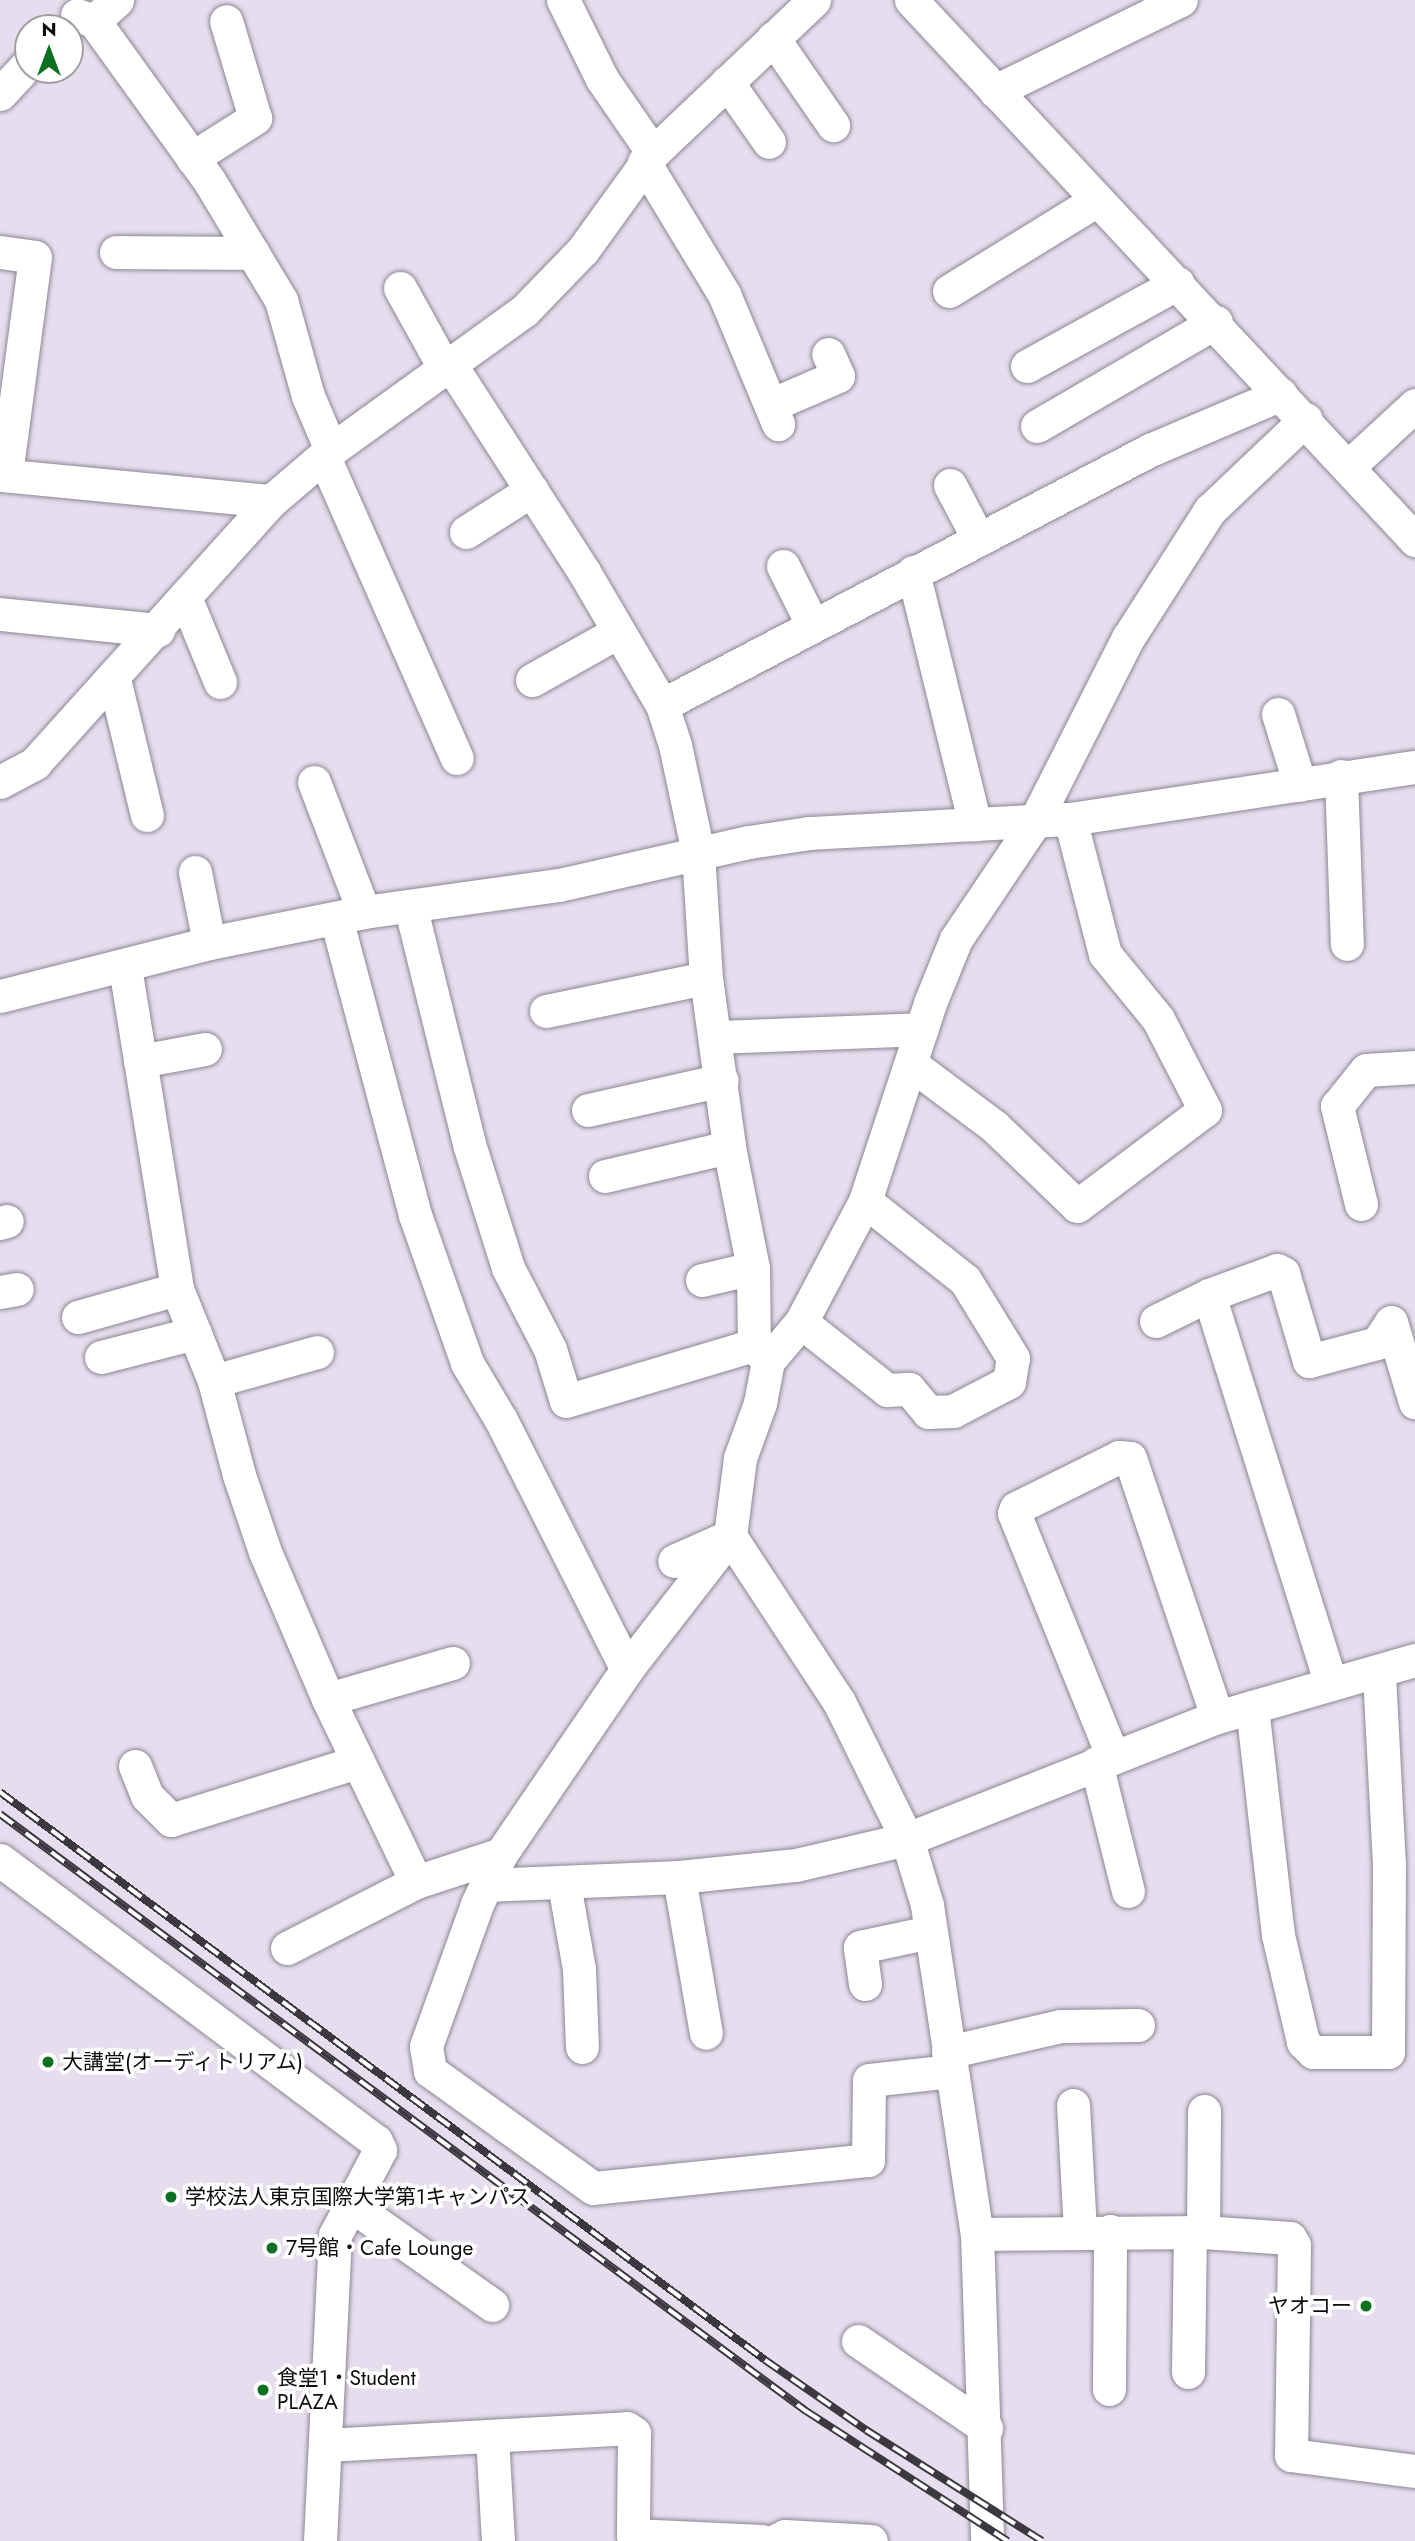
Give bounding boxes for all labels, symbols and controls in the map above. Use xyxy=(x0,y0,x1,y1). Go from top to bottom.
north arrow xyxy=(14,14,84,84)
text: N xyxy=(41,16,57,43)
place label: 大講堂(オーディトリアム) xyxy=(62,2049,306,2075)
marker: 大講堂(オーディトリアム) xyxy=(40,2054,56,2070)
place label: 学校法人東京国際大学第1キャンパス xyxy=(185,2184,530,2210)
marker: 学校法人東京国際大学第1キャンパス xyxy=(163,2189,179,2205)
place label: 7号館・Cafe Lounge xyxy=(286,2235,473,2261)
marker: 7号館・Cafe Lounge xyxy=(264,2240,280,2256)
place label: ヤオコー xyxy=(1268,2293,1352,2319)
marker: ヤオコー xyxy=(1358,2298,1374,2314)
place label: 食堂1・Student PLAZA xyxy=(277,2365,416,2415)
marker: 食堂1・Student PLAZA xyxy=(255,2382,271,2398)

